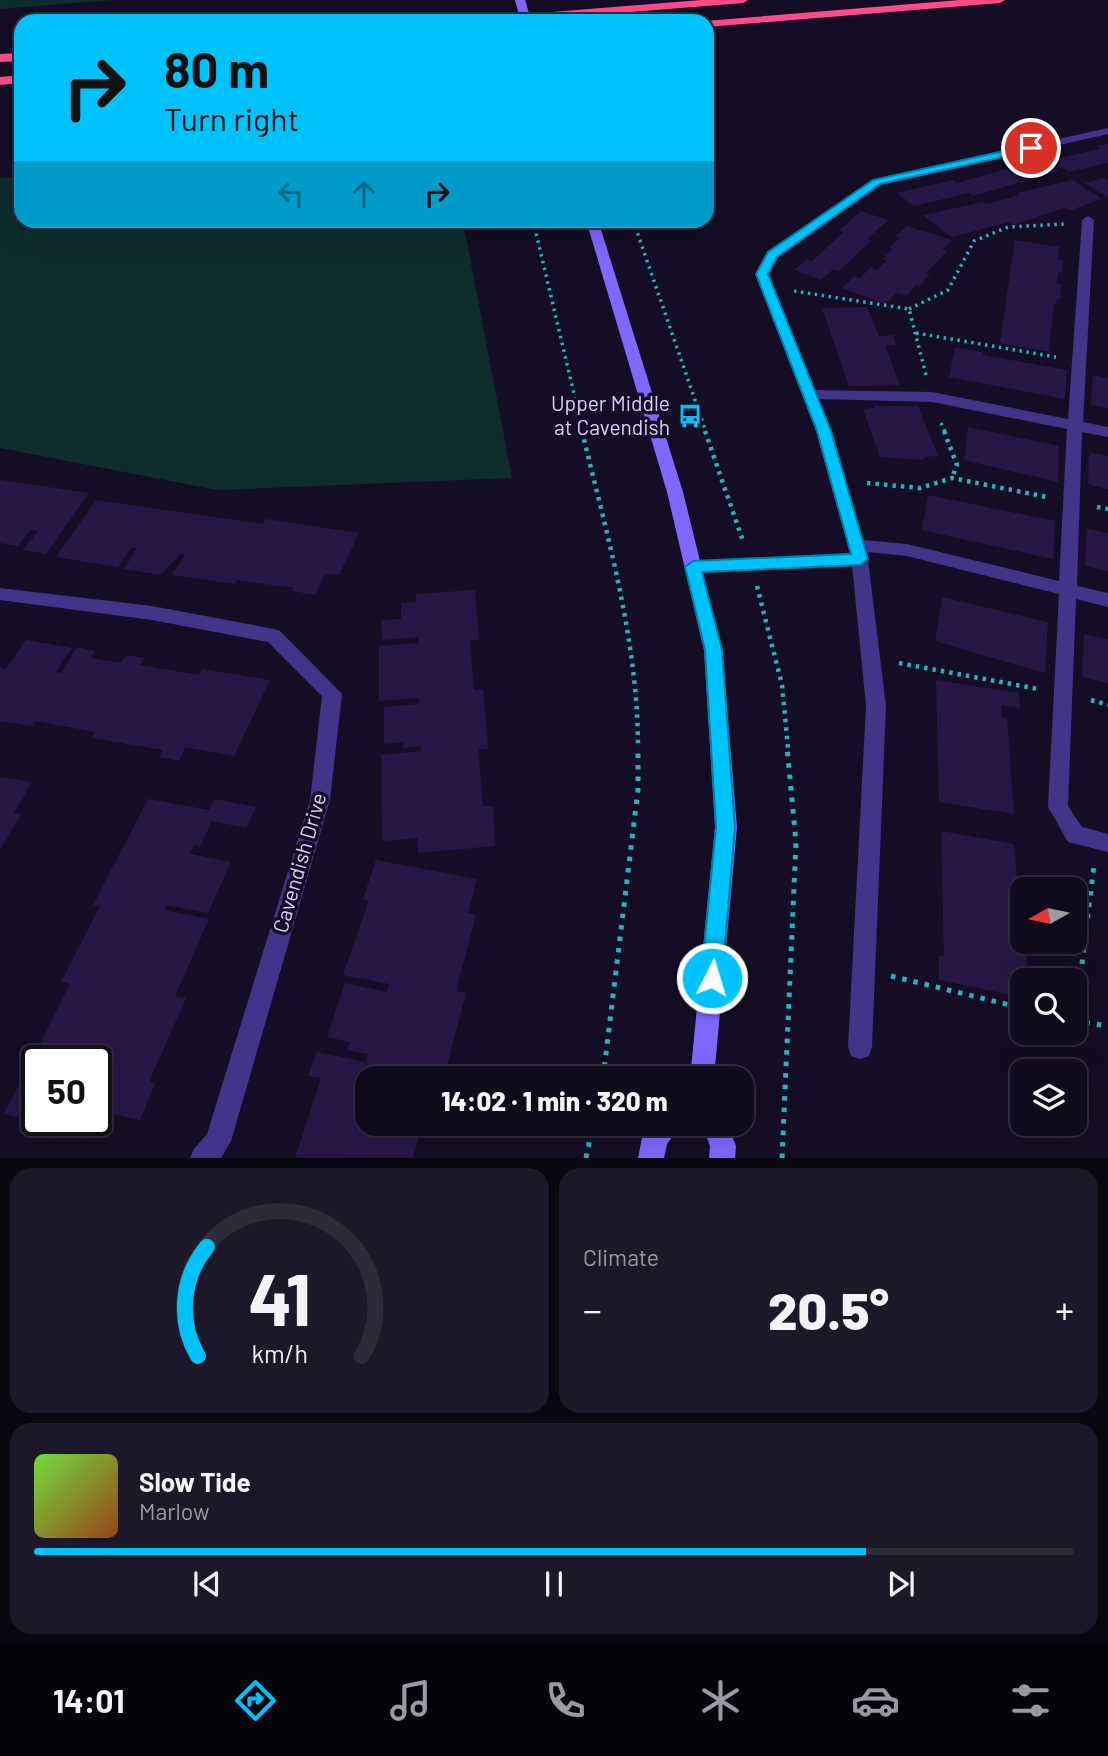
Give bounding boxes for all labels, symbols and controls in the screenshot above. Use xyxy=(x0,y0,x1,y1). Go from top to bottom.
text: 80 m xyxy=(164,39,269,98)
icon: right xyxy=(49,42,140,133)
text: Turn right xyxy=(164,99,299,137)
pin xyxy=(1001,118,1061,178)
icon: arrive xyxy=(1012,129,1050,167)
icon: left xyxy=(272,175,310,213)
icon: ahead xyxy=(345,175,383,213)
icon: right xyxy=(418,175,456,213)
place label: Upper Middle at Cavendish xyxy=(551,390,670,439)
bus stop icon: Upper Middle at Cavendish xyxy=(676,402,704,430)
street label: Cavendish Drive xyxy=(267,790,330,935)
north arrow xyxy=(1010,877,1087,954)
map controls xyxy=(1010,877,1087,1136)
position arrow xyxy=(675,941,749,1015)
button: search xyxy=(1010,968,1087,1045)
speed limit sign: 50 xyxy=(21,1045,112,1136)
button: layers xyxy=(1010,1059,1087,1136)
text: 14:02 · 1 min · 320 m xyxy=(441,1085,668,1116)
text: Climate xyxy=(583,1243,659,1271)
text: 41 xyxy=(248,1254,311,1342)
text: 20.5° xyxy=(768,1278,889,1340)
text: − xyxy=(583,1286,602,1332)
text: + xyxy=(1055,1286,1074,1332)
text: km/h xyxy=(251,1338,308,1368)
text: Slow Tide xyxy=(139,1466,251,1497)
text: Marlow xyxy=(139,1497,210,1525)
icon: previous xyxy=(188,1565,226,1603)
icon: pause xyxy=(535,1565,573,1603)
icon: next xyxy=(882,1565,920,1603)
icon: directions xyxy=(231,1676,280,1725)
icon: music xyxy=(386,1676,435,1725)
icon: phone xyxy=(541,1676,590,1725)
icon: climate xyxy=(696,1676,745,1725)
icon: car xyxy=(851,1676,900,1725)
icon: filters xyxy=(1006,1676,1055,1725)
text: 14:01 xyxy=(53,1681,125,1719)

